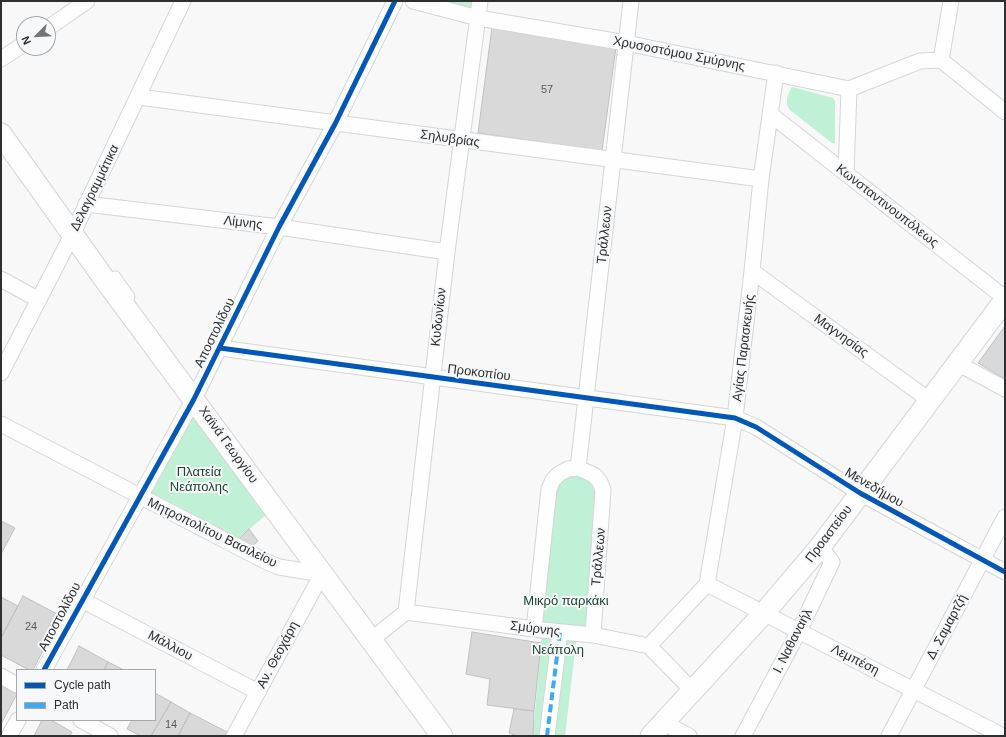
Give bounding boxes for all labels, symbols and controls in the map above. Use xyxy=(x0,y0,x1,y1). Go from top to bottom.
north arrow xyxy=(16,16,56,56)
text: N xyxy=(19,34,33,47)
street label: Χρυσοστόμου Σμύρνης xyxy=(612,34,746,74)
house number: 57 xyxy=(541,83,553,97)
street label: Σηλυβρίας xyxy=(419,127,481,151)
street label: Δελαγραμμάτικα xyxy=(67,142,123,234)
street label: Κωνσταντινουπόλεως xyxy=(833,161,941,251)
street label: Τράλλεων xyxy=(594,205,616,265)
street label: Λίμνης xyxy=(223,213,263,233)
street label: Κυδωνίων xyxy=(428,287,450,347)
street label: Αγίας Παρασκευής xyxy=(730,293,758,403)
street label: Αποστολίδου xyxy=(191,296,239,370)
street label: Μαγνησίας xyxy=(811,311,871,361)
street label: Προκοπίου xyxy=(446,361,512,385)
street label: Χαϊνά Γεωργίου xyxy=(195,404,261,486)
park label: Πλατεία Νεάπολης xyxy=(170,464,228,495)
street label: Μενεδήμου xyxy=(842,465,906,511)
street label: Μητροπολίτου Βασιλείου xyxy=(145,495,279,571)
street label: Προαστείου xyxy=(802,502,856,566)
street label: Τράλλεων xyxy=(589,527,609,587)
street label: Αποστολίδου xyxy=(35,580,85,654)
street label: Δ. Σαμαρτζή xyxy=(923,592,971,662)
park label: Μικρό παρκάκι xyxy=(523,593,609,609)
street label: Ι. Ναθαναήλ xyxy=(770,606,816,676)
street label: Σμύρνης xyxy=(509,618,561,640)
street label: Αν. Θεοχάρη xyxy=(254,619,302,691)
house number: 24 xyxy=(25,620,37,634)
street label: Μάλλιου xyxy=(145,628,195,664)
street label: Λεμπέση xyxy=(828,641,882,679)
park label: Νεάπολη xyxy=(532,642,584,658)
legend xyxy=(16,669,156,721)
text: Cycle path xyxy=(54,678,111,692)
text: Path xyxy=(54,698,79,712)
house number: 14 xyxy=(165,718,177,732)

